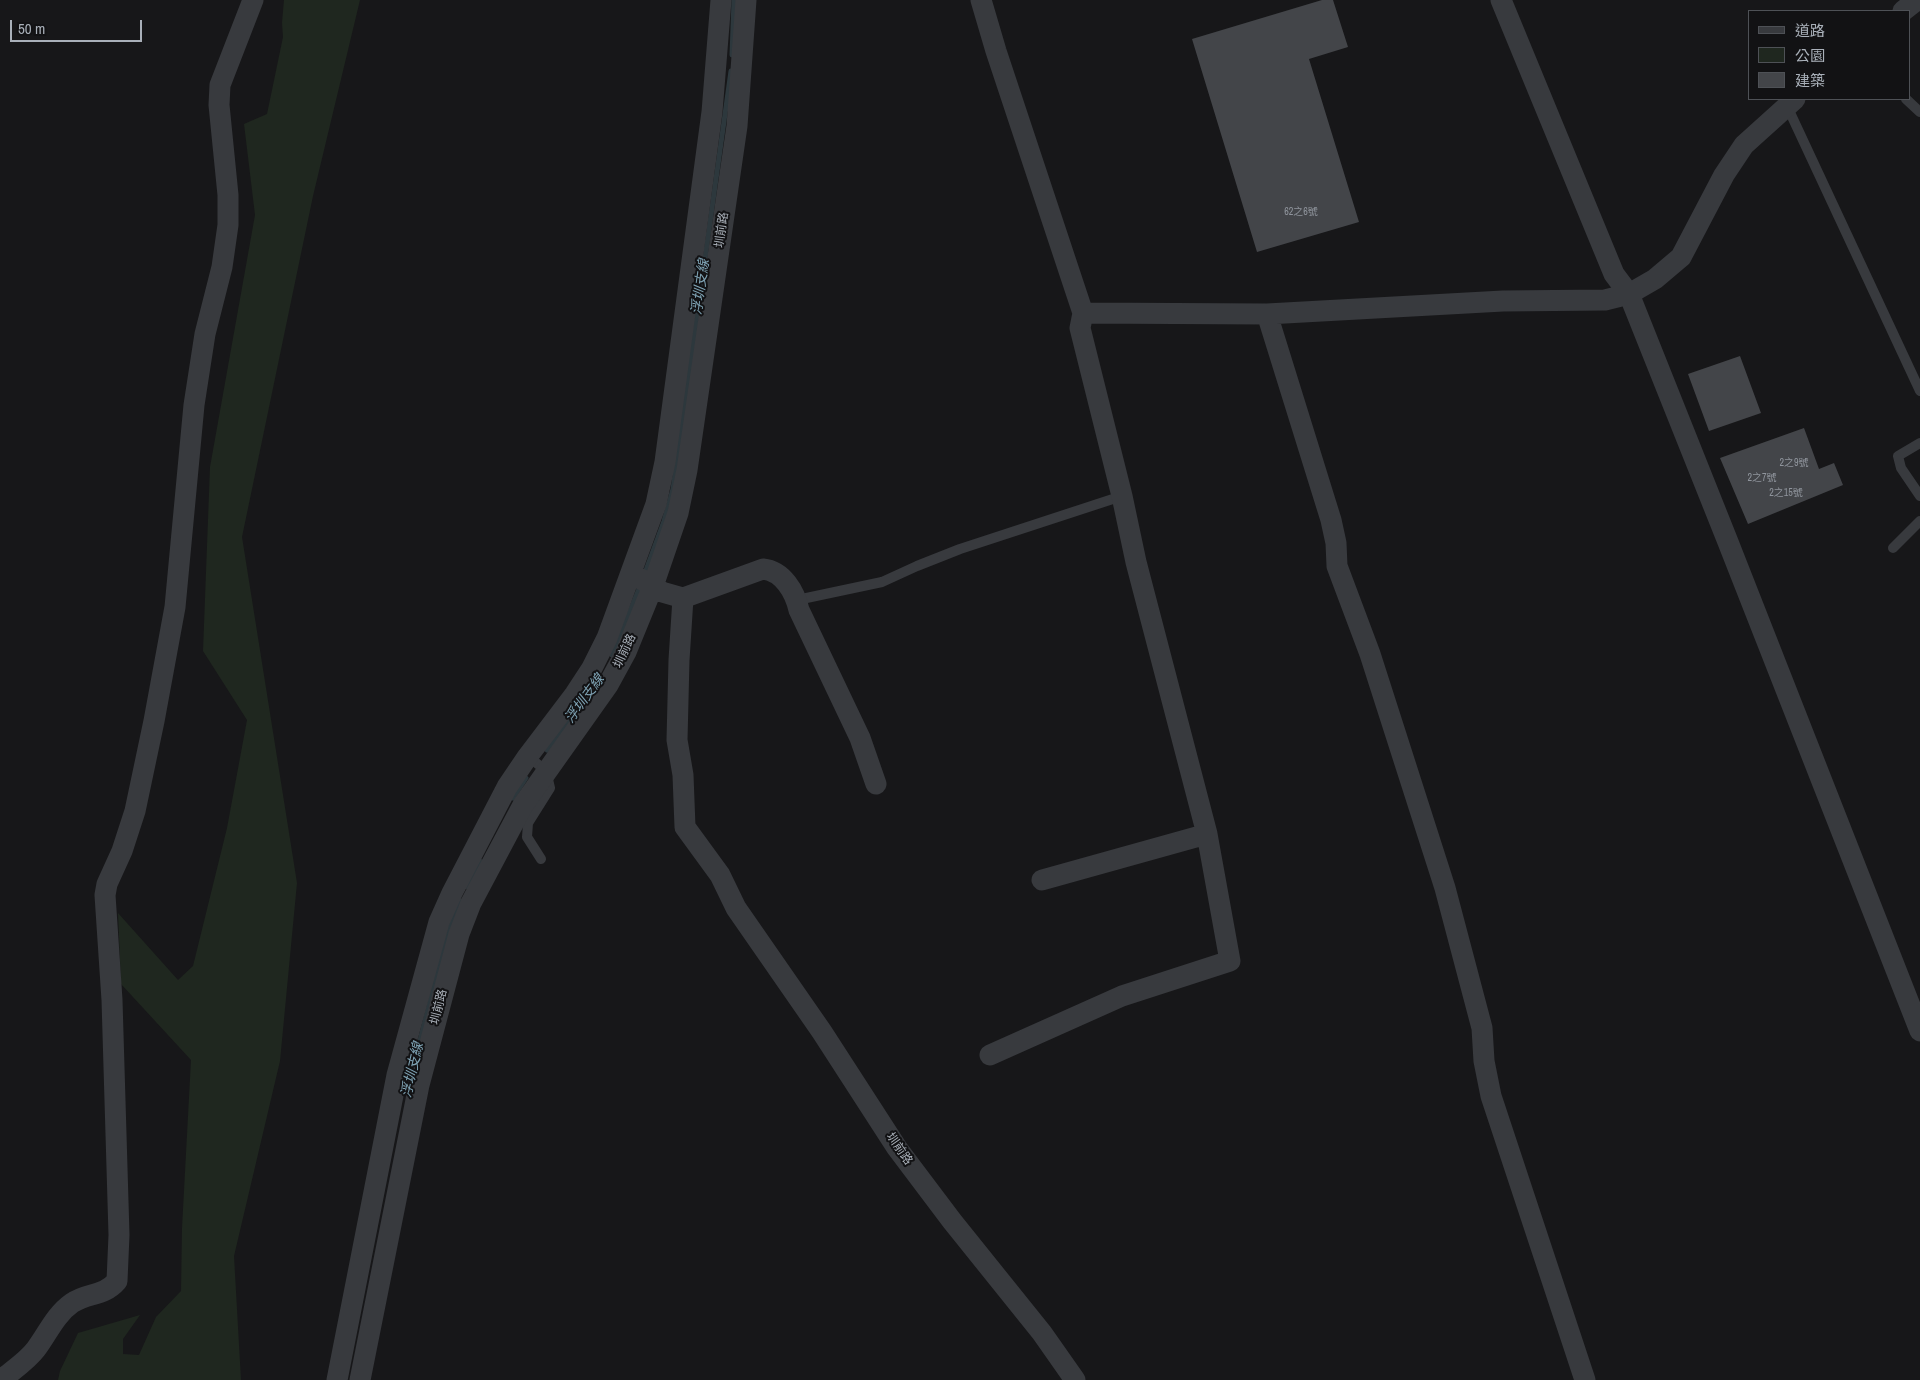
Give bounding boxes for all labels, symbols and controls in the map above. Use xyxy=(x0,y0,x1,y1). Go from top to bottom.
scale bar xyxy=(12,10,145,42)
legend xyxy=(1748,10,1910,100)
text: 50 m xyxy=(18,18,45,39)
text: 道路 xyxy=(1795,20,1825,41)
text: 公園 xyxy=(1795,45,1825,66)
text: 建築 xyxy=(1795,70,1825,91)
house number: 62之6號 xyxy=(1284,206,1318,218)
street label: 圳前路 xyxy=(712,211,732,249)
water label: 浮圳支線 xyxy=(689,258,713,316)
house number: 2之9號 xyxy=(1779,457,1809,469)
house number: 2之7號 xyxy=(1747,472,1777,484)
house number: 2之15號 xyxy=(1769,487,1803,499)
street label: 圳前路 xyxy=(611,632,639,670)
water label: 浮圳支線 xyxy=(562,671,608,727)
street label: 圳前路 xyxy=(428,988,450,1026)
water label: 浮圳支線 xyxy=(399,1041,427,1099)
street label: 圳前路 xyxy=(883,1130,915,1168)

